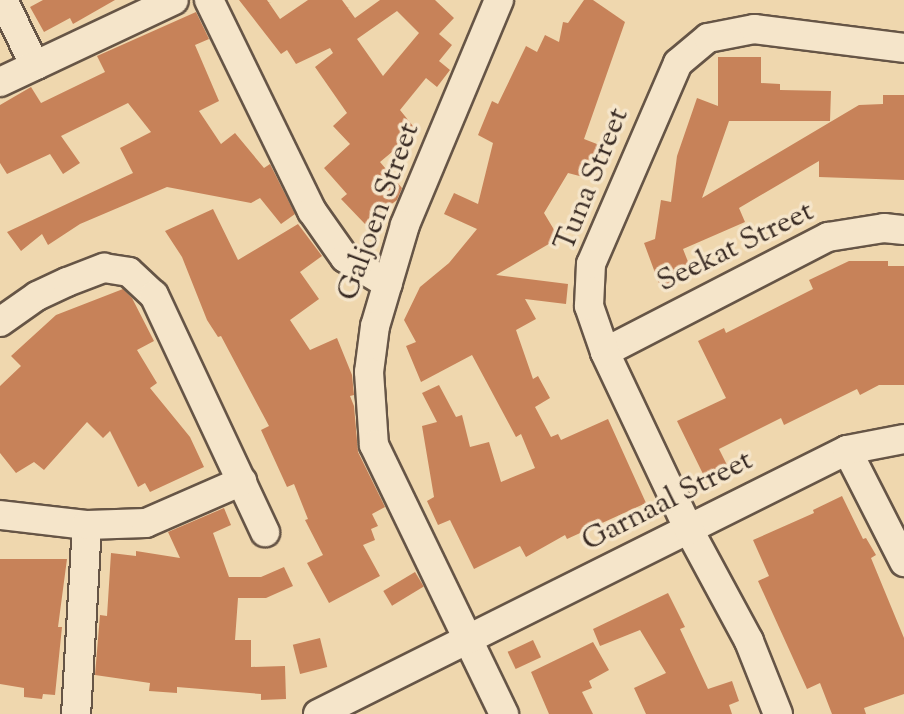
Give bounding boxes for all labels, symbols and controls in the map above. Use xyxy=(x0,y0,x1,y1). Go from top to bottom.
street label: Tuna Street xyxy=(548,103,638,257)
street label: Galjoen Street xyxy=(331,118,429,306)
street label: Seekat Street xyxy=(652,195,820,301)
street label: Garnaal Street xyxy=(577,444,759,560)

